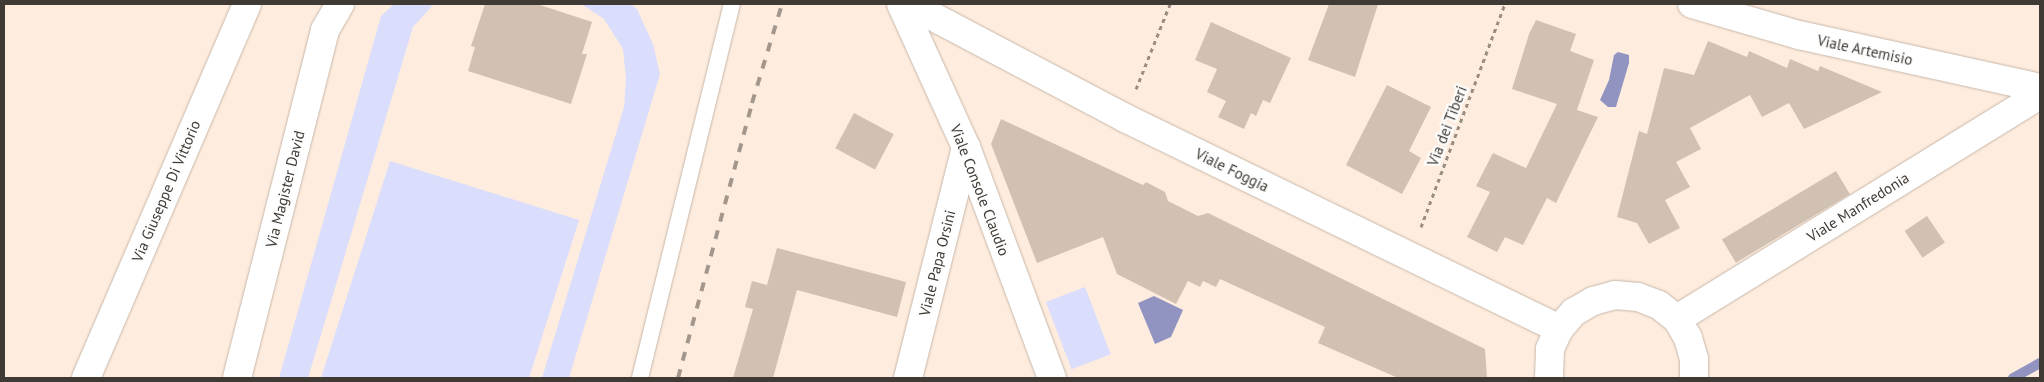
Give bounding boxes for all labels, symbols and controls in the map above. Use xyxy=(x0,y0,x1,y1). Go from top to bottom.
street label: Viale Artemisio xyxy=(1815,31,1915,69)
street label: Via dei Tiberi xyxy=(1423,83,1471,169)
street label: Via Giuseppe Di Vittorio xyxy=(128,117,204,265)
street label: Viale Console Claudio xyxy=(947,122,1013,258)
street label: Via Magister David xyxy=(262,129,308,249)
street label: Viale Foggia xyxy=(1192,145,1272,195)
street label: Viale Manfredonia xyxy=(1804,168,1912,246)
street label: Viale Papa Orsini xyxy=(915,208,959,318)

